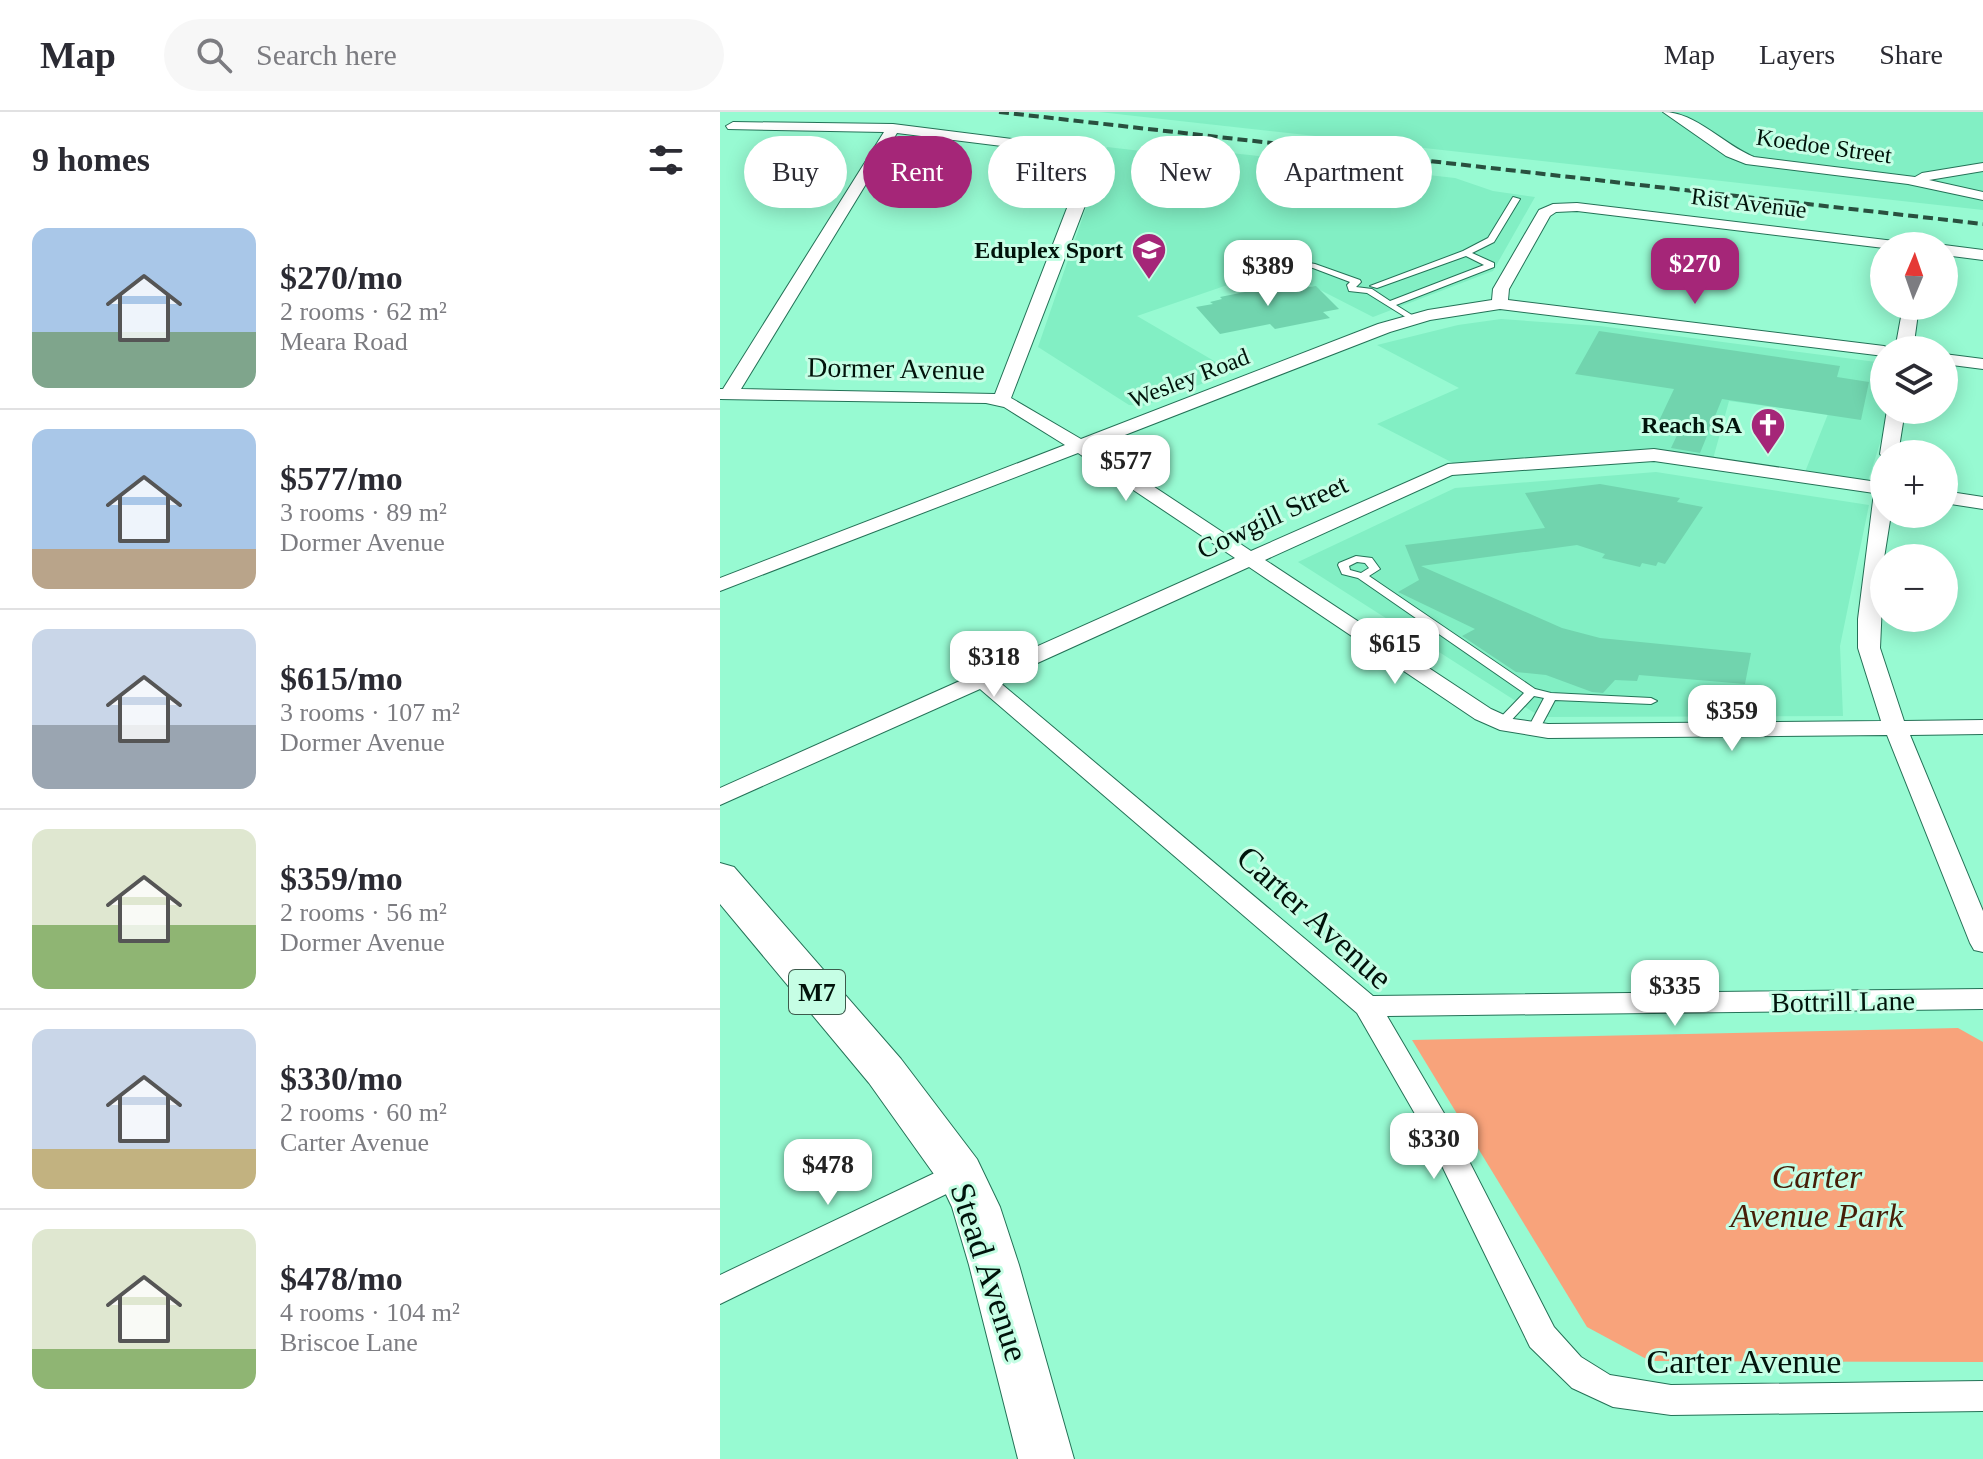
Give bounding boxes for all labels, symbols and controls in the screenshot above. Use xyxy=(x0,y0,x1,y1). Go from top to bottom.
search box xyxy=(164,19,724,91)
icon: search xyxy=(192,33,236,77)
text: Map xyxy=(40,34,116,76)
text: Search here xyxy=(256,38,397,71)
text: Map xyxy=(1664,39,1715,70)
text: Layers xyxy=(1759,39,1835,70)
text: Share xyxy=(1879,39,1943,70)
street label: Koedoe Street xyxy=(1755,124,1894,168)
chip: Buy xyxy=(744,136,847,208)
chip: Rent xyxy=(863,136,972,208)
chip: Filters xyxy=(988,136,1115,208)
chip: New xyxy=(1131,136,1240,208)
chip: Apartment xyxy=(1256,136,1432,208)
icon: filters xyxy=(644,138,688,182)
text: 9 homes xyxy=(32,141,150,178)
street label: Rist Avenue xyxy=(1690,183,1808,223)
school or university icon: Eduplex Sport xyxy=(1130,231,1168,281)
north arrow xyxy=(1870,232,1958,320)
map controls xyxy=(1870,232,1958,632)
place label: Eduplex Sport xyxy=(974,237,1123,263)
pin: $270 xyxy=(1648,238,1742,306)
pin: $389 xyxy=(1221,240,1315,308)
text: $270 xyxy=(1669,249,1721,278)
text: $389 xyxy=(1242,251,1294,280)
text: $270/mo xyxy=(280,259,403,296)
icon: home xyxy=(96,260,192,356)
text: 2 rooms · 62 m² xyxy=(280,297,447,326)
text: Meara Road xyxy=(280,327,408,356)
button: layers xyxy=(1870,336,1958,424)
street label: Wesley Road xyxy=(1125,343,1253,413)
street label: Dormer Avenue xyxy=(807,351,985,386)
church icon: Reach SA xyxy=(1749,406,1787,456)
place label: Reach SA xyxy=(1641,412,1743,438)
pin: $577 xyxy=(1079,435,1173,503)
button: + xyxy=(1870,440,1958,528)
text: $577 xyxy=(1100,446,1152,475)
text: $577/mo xyxy=(280,460,403,497)
icon: home xyxy=(96,461,192,557)
street label: Cowgill Street xyxy=(1192,468,1353,565)
text: 3 rooms · 89 m² xyxy=(280,498,447,527)
text: Dormer Avenue xyxy=(280,528,445,557)
button: − xyxy=(1870,544,1958,632)
pin: $615 xyxy=(1348,618,1442,686)
text: $615 xyxy=(1369,629,1421,658)
pin: $318 xyxy=(947,631,1041,699)
text: $318 xyxy=(968,642,1020,671)
text: $615/mo xyxy=(280,660,403,697)
icon: home xyxy=(96,661,192,757)
pin: $359 xyxy=(1685,685,1779,753)
text: $359 xyxy=(1706,696,1758,725)
text: 3 rooms · 107 m² xyxy=(280,698,460,727)
text: Dormer Avenue xyxy=(280,728,445,757)
street label: Carter Avenue xyxy=(1230,838,1399,996)
text: $359/mo xyxy=(280,860,403,897)
icon: home xyxy=(96,861,192,957)
text: 2 rooms · 56 m² xyxy=(280,898,447,927)
text: Dormer Avenue xyxy=(280,928,445,957)
pin: $335 xyxy=(1628,960,1722,1028)
road number: M7 xyxy=(789,970,845,1014)
text: $335 xyxy=(1649,971,1701,1000)
street label: Bottrill Lane xyxy=(1771,985,1915,1018)
text: $330/mo xyxy=(280,1060,403,1097)
icon: home xyxy=(96,1061,192,1157)
text: 2 rooms · 60 m² xyxy=(280,1098,447,1127)
pin: $330 xyxy=(1387,1113,1481,1181)
text: $330 xyxy=(1408,1124,1460,1153)
text: Carter Avenue xyxy=(280,1128,429,1157)
pin: $478 xyxy=(781,1139,875,1207)
text: $478 xyxy=(802,1150,854,1179)
park label: Carter Avenue Park xyxy=(1729,1158,1904,1234)
street label: Stead Avenue xyxy=(943,1178,1036,1366)
text: $478/mo xyxy=(280,1260,403,1297)
icon: home xyxy=(96,1261,192,1357)
text: 4 rooms · 104 m² xyxy=(280,1298,460,1327)
text: Briscoe Lane xyxy=(280,1328,418,1357)
street label: Carter Avenue xyxy=(1647,1343,1841,1380)

